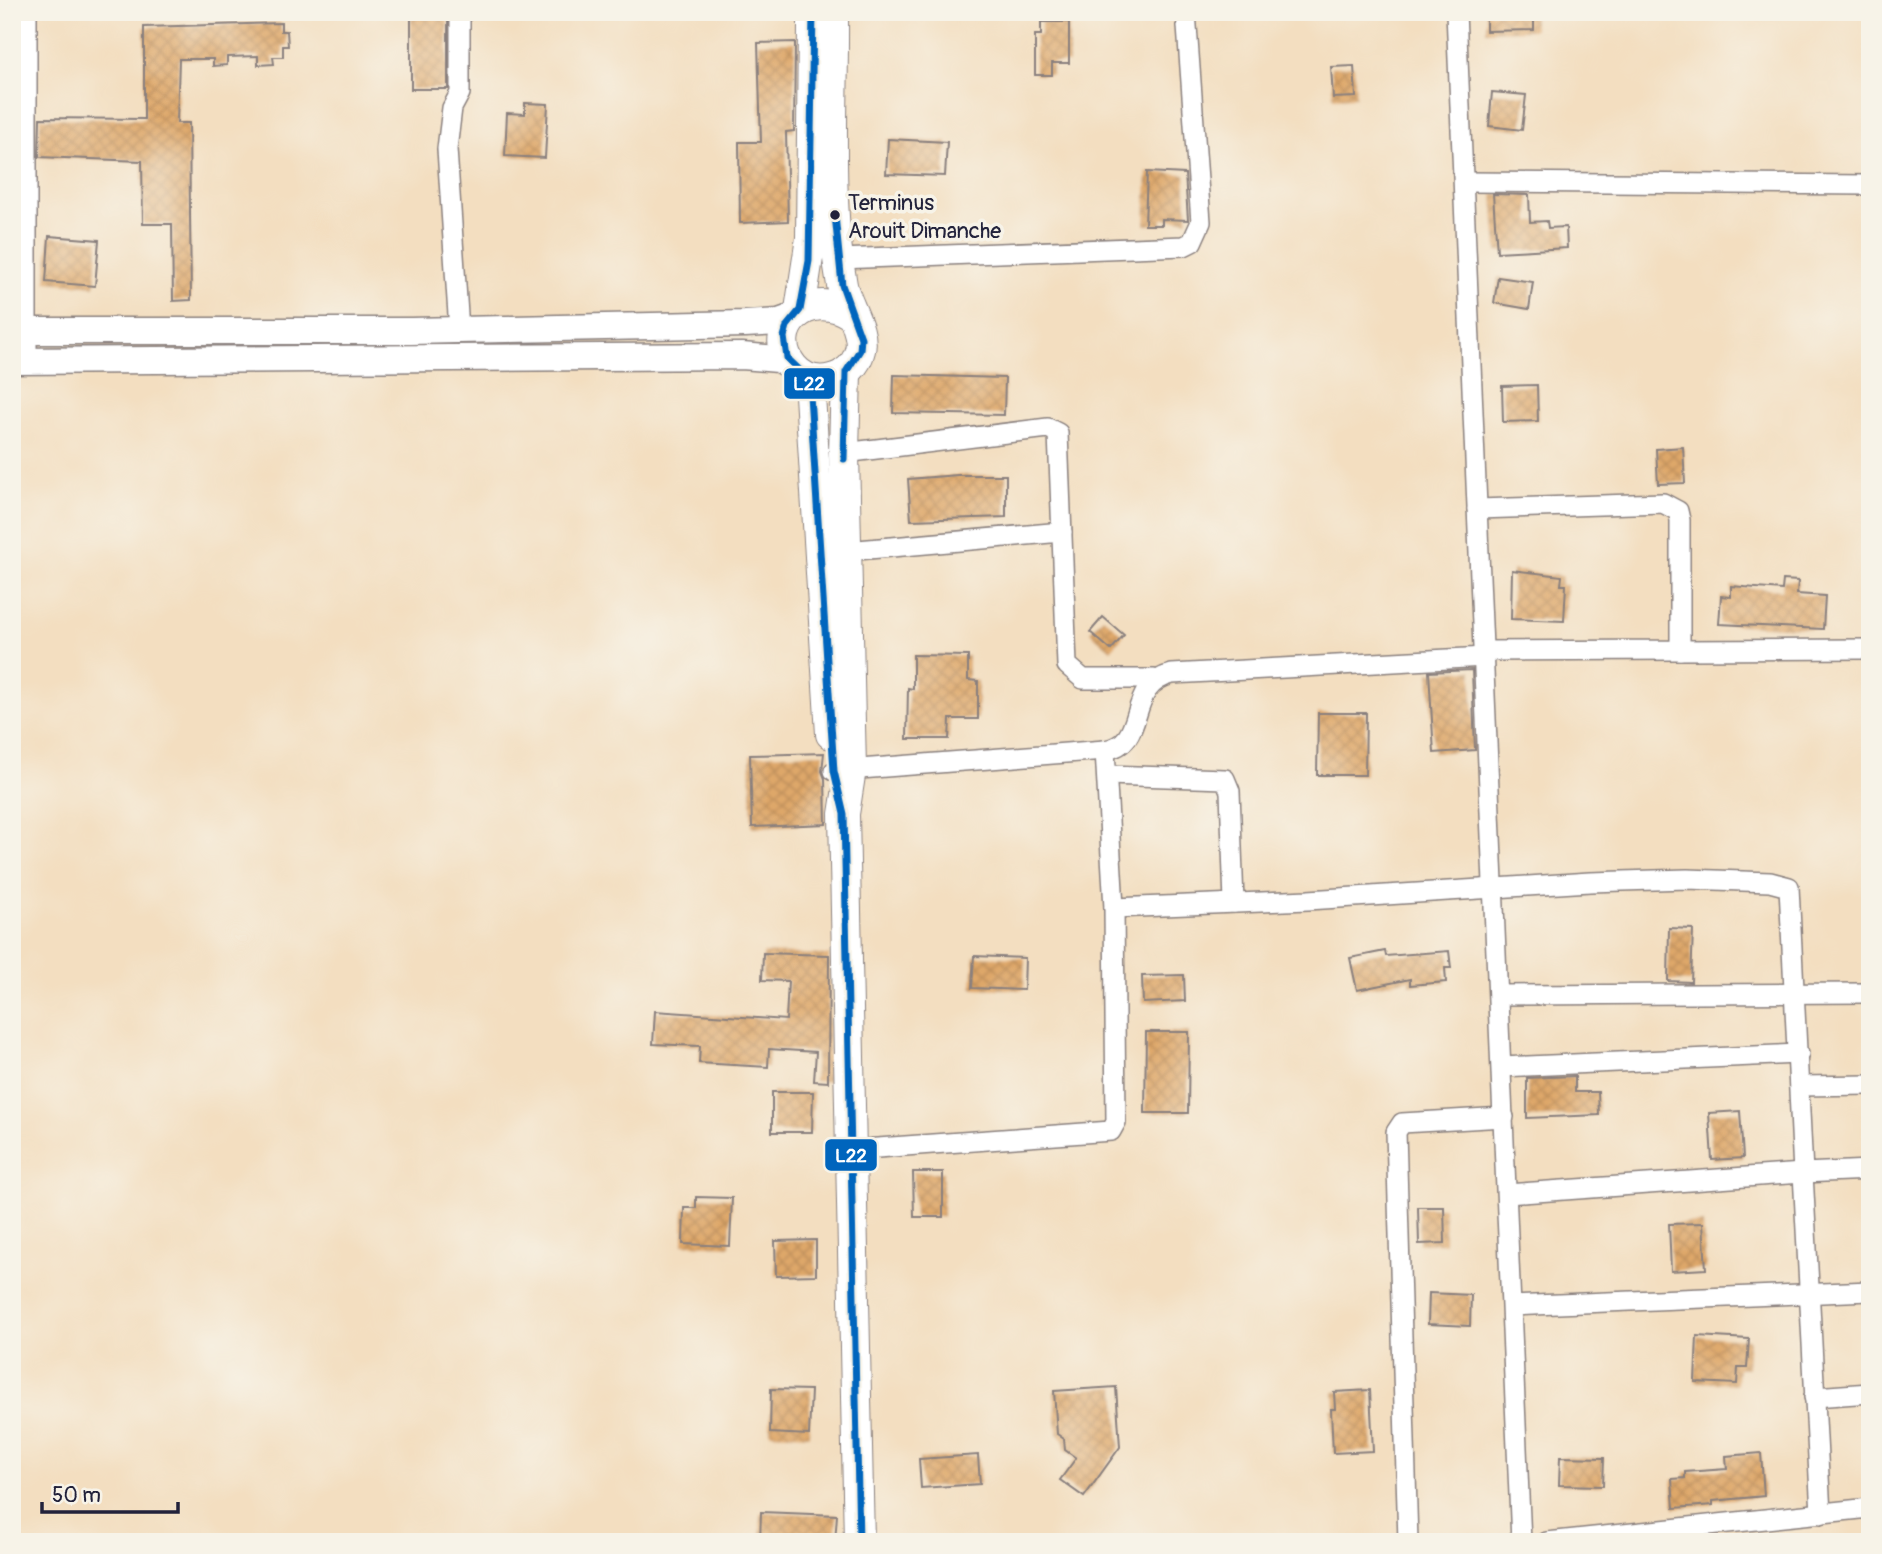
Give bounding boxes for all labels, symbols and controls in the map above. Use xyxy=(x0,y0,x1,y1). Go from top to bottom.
place label: Terminus Arouit Dimanche xyxy=(848,189,1001,245)
marker: Terminus Arouit Dimanche xyxy=(828,208,842,222)
line badge: L22 xyxy=(783,367,836,400)
text: L22 xyxy=(793,372,825,396)
line badge: L22 xyxy=(824,1138,878,1172)
text: L22 xyxy=(835,1144,867,1168)
scale bar xyxy=(42,1470,178,1514)
text: 50 m xyxy=(52,1482,101,1509)

